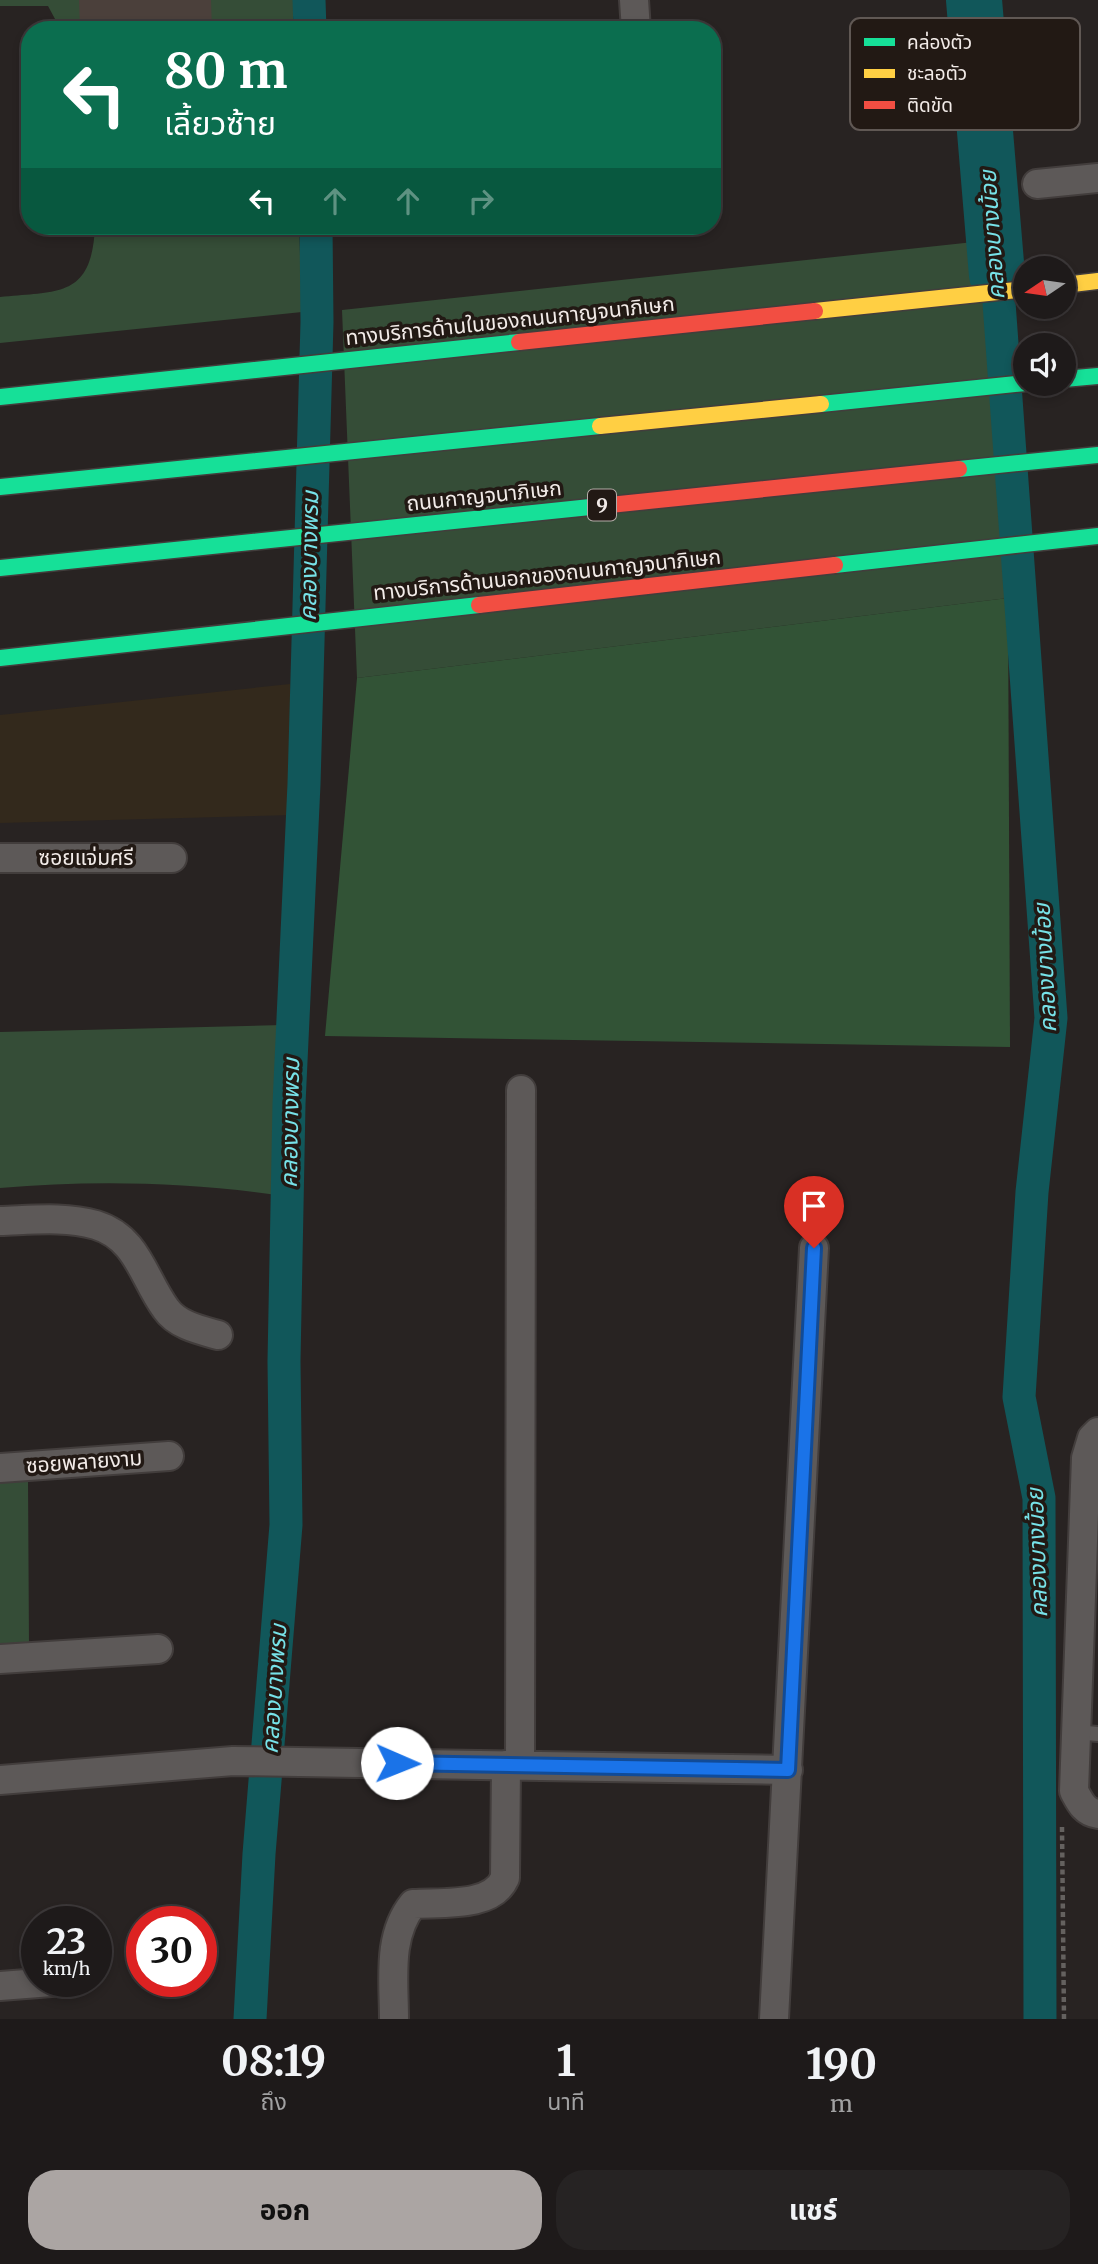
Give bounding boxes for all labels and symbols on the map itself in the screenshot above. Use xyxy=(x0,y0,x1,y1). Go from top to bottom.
legend xyxy=(850,18,1080,130)
text: คล่องตัว xyxy=(907,30,972,54)
text: ชะลอตัว xyxy=(907,61,967,85)
text: ติดขัด xyxy=(907,93,953,117)
water label: คลองบางน้อย xyxy=(972,168,1010,301)
north arrow xyxy=(1013,256,1076,318)
street label: ทางบริการด้านในของถนนกาญจนาภิเษก xyxy=(344,290,676,351)
street label: ถนนกาญจนาภิเษก xyxy=(405,474,563,517)
water label: คลองบางพรม xyxy=(293,489,324,621)
road number: 9 xyxy=(588,490,616,520)
street label: ทางบริการด้านนอกของถนนกาญจนาภิเษก xyxy=(372,543,722,606)
street label: ซอยแจ่มศรี xyxy=(38,844,134,871)
water label: คลองบางน้อย xyxy=(1027,901,1062,1033)
water label: คลองบางพรม xyxy=(274,1056,305,1188)
pin xyxy=(784,1176,844,1248)
street label: ซอยพลายงาม xyxy=(25,1444,143,1479)
water label: คลองบางน้อย xyxy=(1020,1487,1053,1618)
water label: คลองบางพรม xyxy=(255,1621,293,1755)
position arrow xyxy=(360,1726,434,1800)
speed limit sign: 30 xyxy=(126,1906,217,1997)

